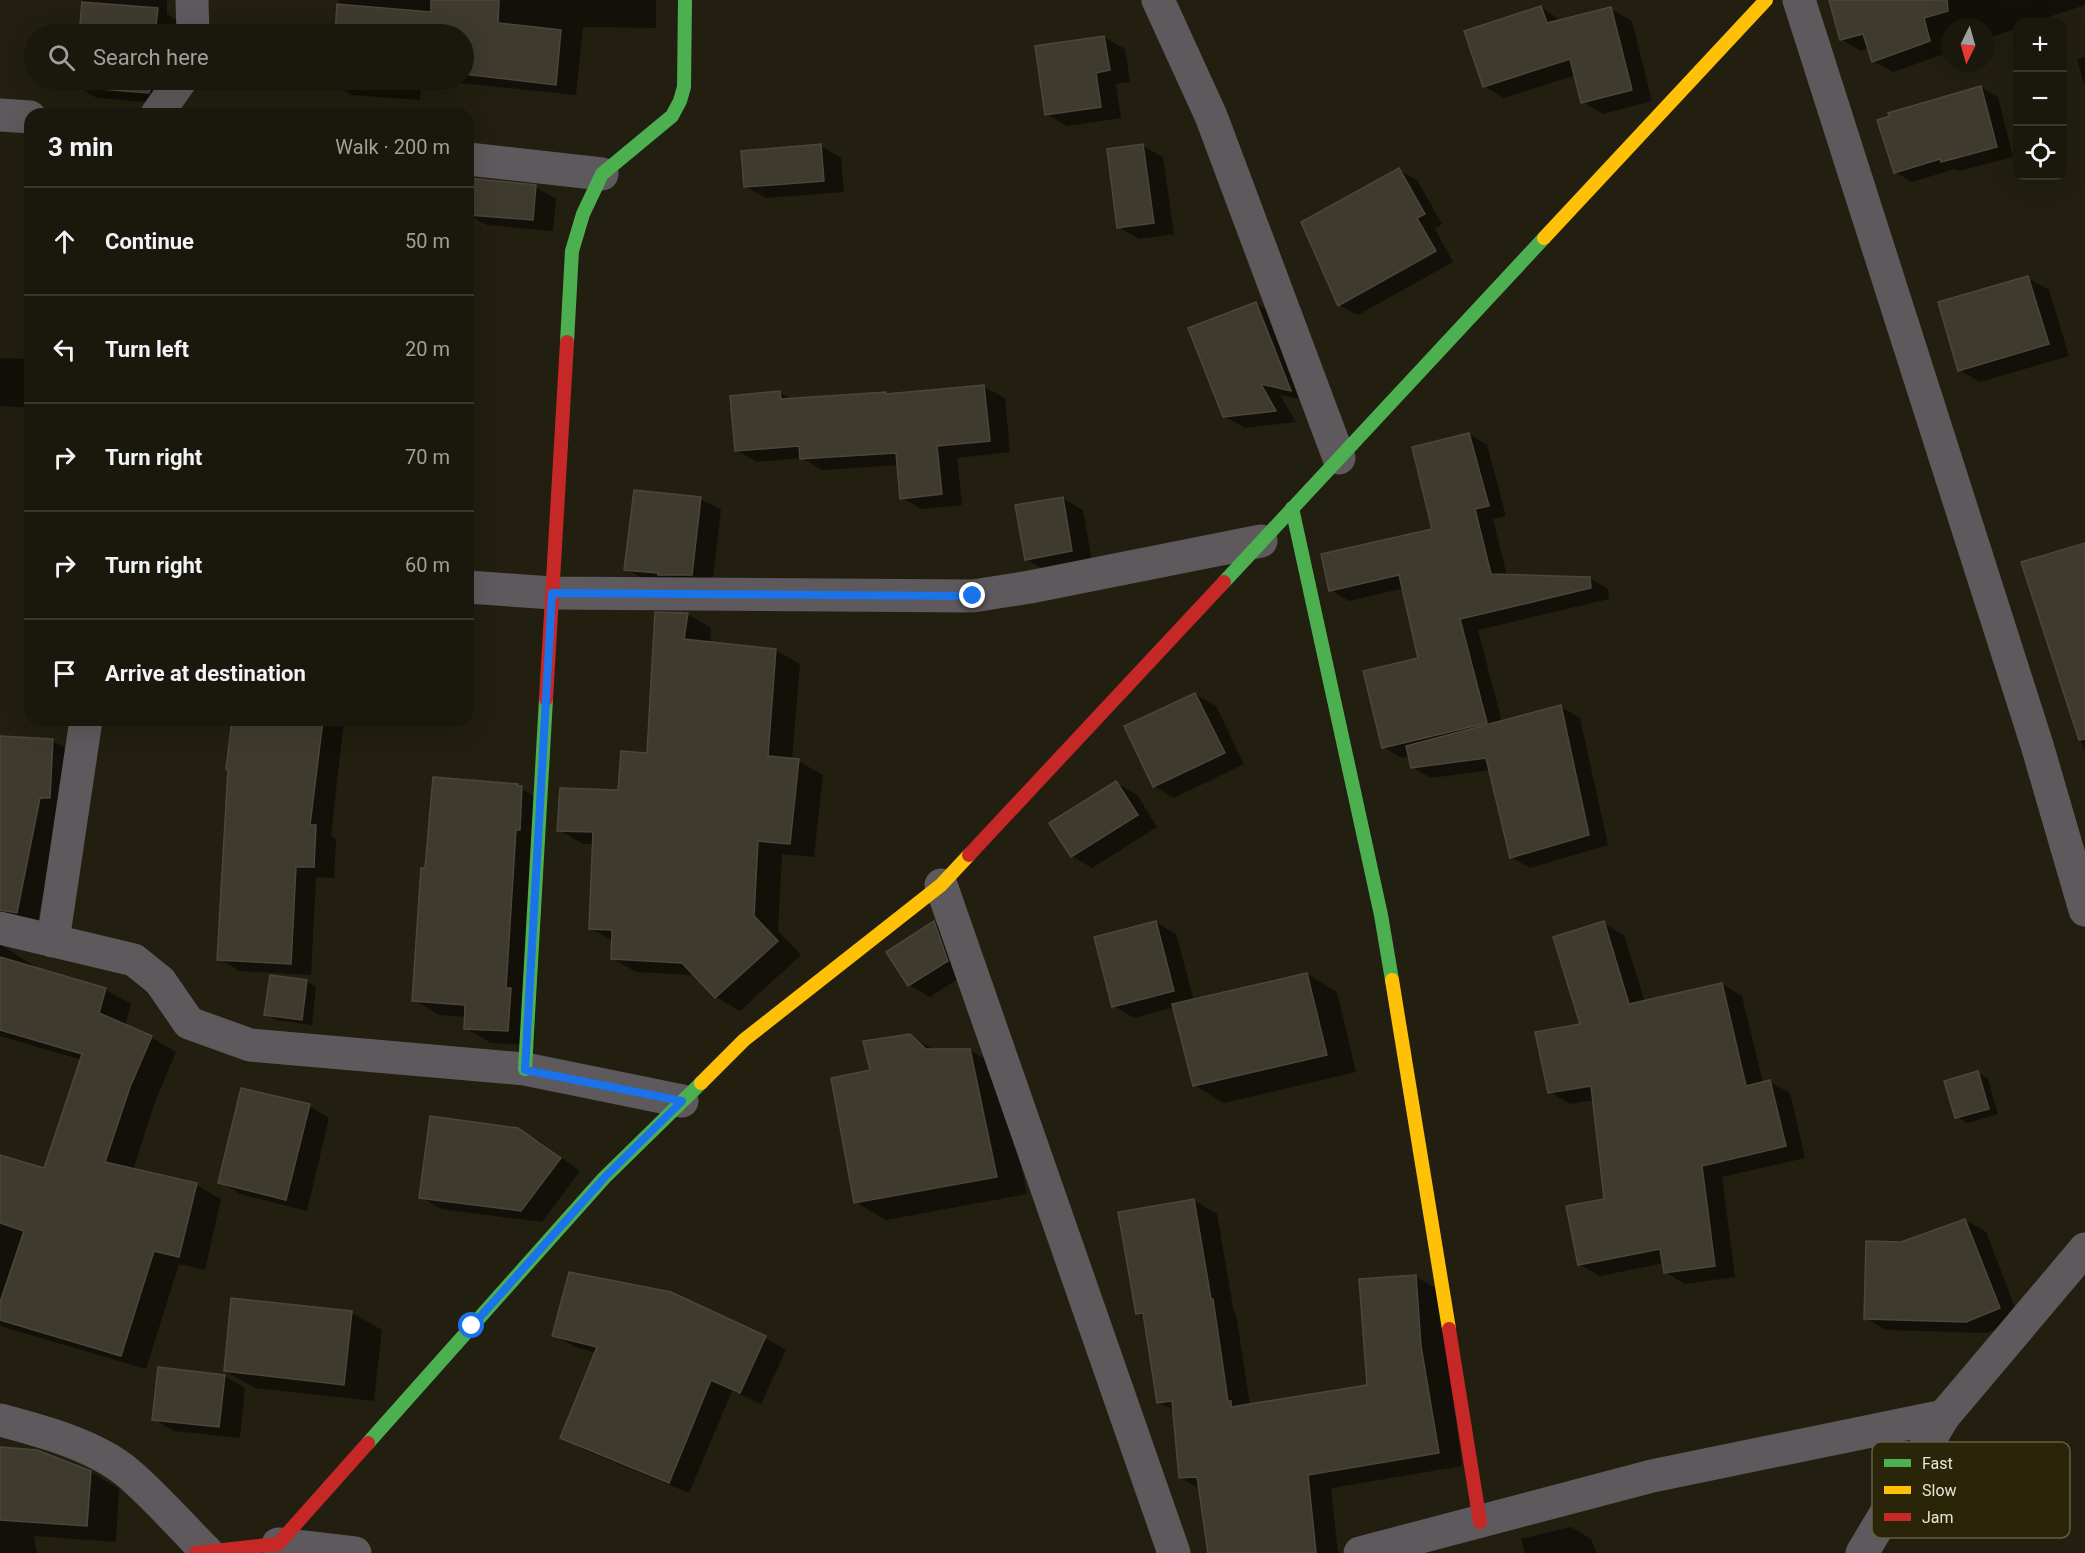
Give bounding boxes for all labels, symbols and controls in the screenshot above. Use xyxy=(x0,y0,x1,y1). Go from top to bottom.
north arrow xyxy=(1941,18,1995,72)
map controls xyxy=(2013,18,2067,180)
button: + xyxy=(2013,18,2067,72)
search box xyxy=(24,24,474,90)
icon: search xyxy=(45,41,78,74)
text: Search here xyxy=(93,45,209,70)
button: − xyxy=(2013,72,2067,126)
button: locate xyxy=(2013,126,2067,180)
text: 3 min xyxy=(48,132,113,162)
text: Walk · 200 m xyxy=(335,135,450,159)
icon: ahead xyxy=(48,225,81,258)
text: Continue xyxy=(105,229,194,254)
text: 50 m xyxy=(405,229,450,253)
icon: left xyxy=(48,333,81,366)
text: Turn left xyxy=(105,337,189,362)
text: 20 m xyxy=(405,337,450,361)
icon: right xyxy=(48,441,81,474)
text: Turn right xyxy=(105,445,202,470)
text: 70 m xyxy=(405,445,450,469)
icon: right xyxy=(48,549,81,582)
text: Turn right xyxy=(105,553,202,578)
text: 60 m xyxy=(405,553,450,577)
route end xyxy=(959,582,985,608)
icon: arrive xyxy=(48,657,81,690)
text: Arrive at destination xyxy=(105,661,306,686)
route start xyxy=(458,1312,484,1338)
legend xyxy=(1872,1442,2070,1538)
text: Fast xyxy=(1922,1454,1953,1473)
text: Slow xyxy=(1922,1481,1957,1500)
text: Jam xyxy=(1922,1508,1954,1527)

